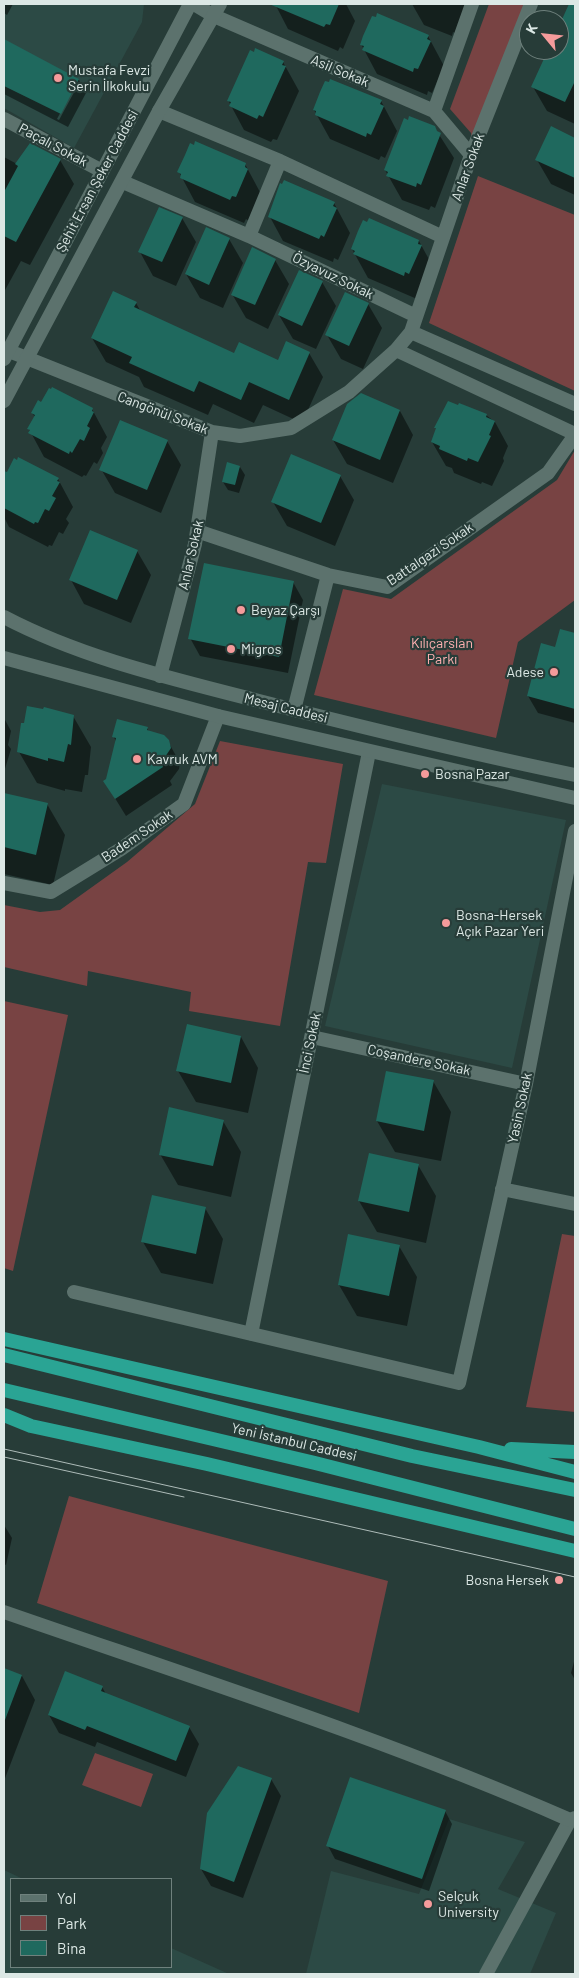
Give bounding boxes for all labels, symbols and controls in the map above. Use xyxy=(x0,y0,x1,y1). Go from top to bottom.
north arrow xyxy=(519,10,569,60)
text: K xyxy=(522,20,541,36)
street label: Asil Sokak xyxy=(308,51,372,91)
place label: Mustafa Fevzi Serin İlkokulu xyxy=(68,62,150,94)
marker: Mustafa Fevzi Serin İlkokulu xyxy=(52,72,64,84)
street label: Şehit Ersan Şeker Caddesi xyxy=(52,107,142,255)
street label: Paçalı Sokak xyxy=(16,120,90,170)
street label: Anlar Sokak xyxy=(448,131,488,203)
street label: Özyavuz Sokak xyxy=(290,249,376,303)
street label: Cangönül Sokak xyxy=(115,388,211,438)
street label: Anlar Sokak xyxy=(175,518,207,592)
street label: Battalgazi Sokak xyxy=(384,519,476,589)
place label: Beyaz Çarşı xyxy=(251,602,320,618)
marker: Beyaz Çarşı xyxy=(235,604,247,616)
park label: Kılıçarslan Parkı xyxy=(411,635,473,668)
place label: Migros xyxy=(241,641,281,657)
marker: Migros xyxy=(225,643,237,655)
place label: Adese xyxy=(507,664,544,680)
marker: Adese xyxy=(548,666,560,678)
street label: Mesaj Caddesi xyxy=(242,689,330,727)
place label: Kavruk AVM xyxy=(147,751,218,767)
marker: Kavruk AVM xyxy=(131,753,143,765)
place label: Bosna Pazar xyxy=(435,766,510,782)
marker: Bosna Pazar xyxy=(419,768,431,780)
street label: Badem Sokak xyxy=(98,806,176,866)
place label: Bosna-Hersek Açık Pazar Yeri xyxy=(456,907,544,940)
marker: Bosna-Hersek Açık Pazar Yeri xyxy=(440,917,452,929)
street label: İnci Sokak xyxy=(295,1011,325,1075)
street label: Coşandere Sokak xyxy=(366,1041,472,1079)
street label: Yasin Sokak xyxy=(504,1071,536,1145)
street label: Yeni İstanbul Caddesi xyxy=(230,1419,358,1465)
place label: Bosna Hersek xyxy=(465,1572,549,1588)
marker: Bosna Hersek xyxy=(553,1574,565,1586)
legend xyxy=(10,1878,172,1968)
place label: Selçuk University xyxy=(438,1888,499,1920)
text: Yol xyxy=(57,1889,76,1907)
marker: Selçuk University xyxy=(422,1898,434,1910)
text: Park xyxy=(57,1914,86,1932)
text: Bina xyxy=(57,1939,86,1957)

